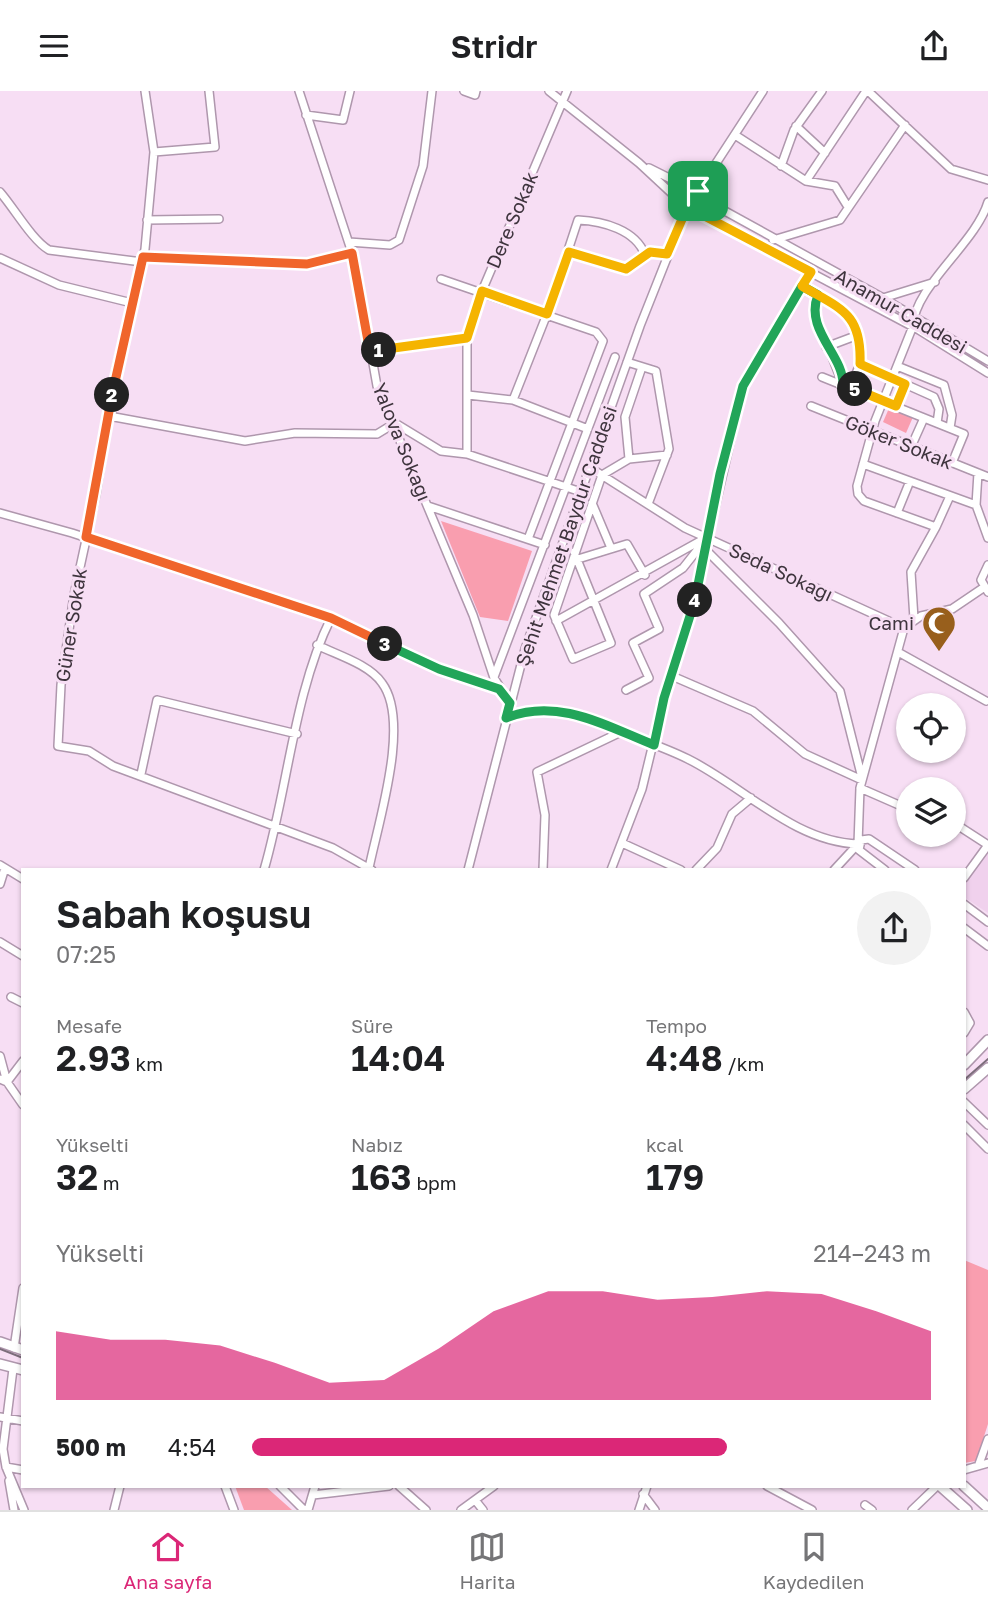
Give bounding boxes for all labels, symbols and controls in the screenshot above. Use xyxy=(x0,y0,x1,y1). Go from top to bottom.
icon: menu xyxy=(35,27,73,65)
text: Stridr xyxy=(450,27,538,65)
icon: share xyxy=(915,27,953,65)
pin xyxy=(668,161,728,221)
street label: Dere Sokak xyxy=(481,168,542,272)
icon: arrive xyxy=(679,172,717,210)
street label: Anamur Caddesi xyxy=(831,263,971,358)
pin: 1 xyxy=(362,333,396,367)
text: 1 xyxy=(374,338,383,361)
pin: 5 xyxy=(838,371,872,407)
pin: 2 xyxy=(94,377,130,413)
text: 5 xyxy=(849,377,860,400)
street label: Yalova Sokağı xyxy=(368,379,437,504)
text: 2 xyxy=(106,383,117,406)
street label: Şehit Mehmet Baydur Caddesi xyxy=(510,403,621,669)
street label: Göker Sokak xyxy=(842,410,957,474)
street label: Seda Sokağı xyxy=(726,537,837,606)
street label: Güner Sokak xyxy=(50,566,91,684)
pin: 4 xyxy=(678,582,712,617)
text: 4 xyxy=(689,588,700,611)
mosque icon: Cami xyxy=(920,604,958,653)
place label: Cami xyxy=(868,611,914,634)
pin: 3 xyxy=(368,627,402,661)
text: 3 xyxy=(379,632,390,655)
map controls xyxy=(896,693,966,847)
button: locate xyxy=(896,693,966,763)
button: layers xyxy=(896,777,966,847)
text: Sabah koşusu xyxy=(56,891,311,936)
button: share xyxy=(857,891,931,965)
text: 07:25 xyxy=(56,940,116,968)
text: Mesafe xyxy=(56,1014,122,1037)
text: Süre xyxy=(351,1014,393,1037)
text: Tempo xyxy=(646,1014,707,1037)
text: 2.93 xyxy=(56,1037,131,1079)
text: 14:04 xyxy=(351,1037,446,1079)
text: 4:48 xyxy=(646,1037,723,1079)
text: km xyxy=(131,1052,163,1075)
text: /km xyxy=(723,1052,764,1075)
text: Yükselti xyxy=(56,1133,129,1156)
text: Nabız xyxy=(351,1133,403,1156)
text: kcal xyxy=(646,1133,684,1156)
text: 32 xyxy=(56,1156,98,1198)
text: 163 xyxy=(351,1156,412,1198)
text: 179 xyxy=(646,1156,704,1198)
text: m xyxy=(98,1171,120,1194)
text: bpm xyxy=(412,1171,457,1194)
text: Yükselti xyxy=(56,1239,144,1267)
text: 214–243 m xyxy=(813,1239,931,1267)
text: 500 m xyxy=(56,1433,126,1461)
text: 4:54 xyxy=(168,1433,216,1461)
tab: Ana sayfa xyxy=(124,1528,212,1593)
tab: Harita xyxy=(459,1528,516,1593)
tab: Kaydedilen xyxy=(763,1528,864,1593)

